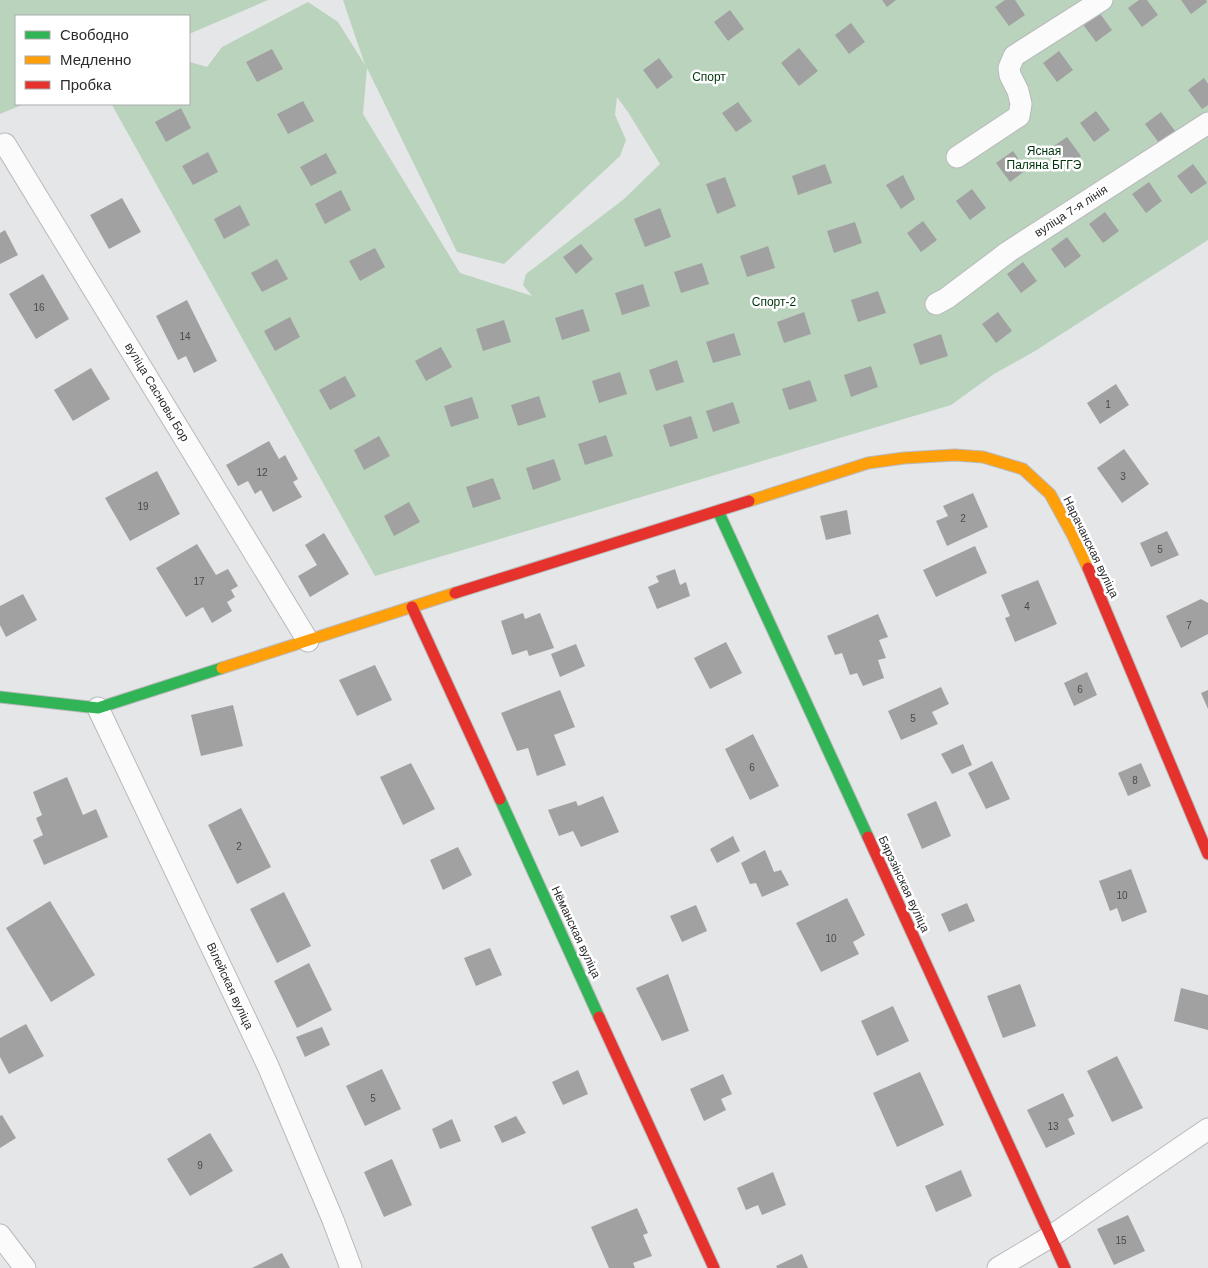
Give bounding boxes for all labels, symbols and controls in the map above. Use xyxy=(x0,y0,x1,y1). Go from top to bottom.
legend xyxy=(15,15,190,105)
text: Свободно xyxy=(60,26,129,43)
text: Медленно xyxy=(60,51,131,68)
park label: Спорт xyxy=(692,70,726,84)
text: Пробка xyxy=(60,76,112,93)
park label: Ясная Паляна БГГЭ xyxy=(1007,144,1082,172)
street label: вуліца 7-я лінія xyxy=(1032,182,1110,240)
park label: Спорт-2 xyxy=(752,295,797,309)
house number: 16 xyxy=(33,302,45,313)
house number: 14 xyxy=(179,331,191,342)
street label: вуліца Сасновы Бор xyxy=(122,340,192,444)
house number: 1 xyxy=(1105,399,1111,410)
house number: 12 xyxy=(256,467,268,478)
house number: 3 xyxy=(1120,471,1126,482)
street label: Нарачанская вуліца xyxy=(1060,494,1122,600)
house number: 19 xyxy=(137,501,149,512)
house number: 2 xyxy=(960,513,966,524)
house number: 5 xyxy=(1157,544,1163,555)
house number: 17 xyxy=(193,576,205,587)
house number: 4 xyxy=(1024,601,1030,612)
house number: 7 xyxy=(1186,620,1192,631)
house number: 6 xyxy=(1077,684,1083,695)
house number: 5 xyxy=(910,713,916,724)
house number: 6 xyxy=(749,762,755,773)
house number: 8 xyxy=(1132,775,1138,786)
street label: Бярэзінская вуліца xyxy=(875,833,933,935)
house number: 2 xyxy=(236,841,242,852)
street label: Нёманская вуліца xyxy=(549,884,604,981)
house number: 10 xyxy=(1116,890,1128,901)
house number: 10 xyxy=(825,933,837,944)
street label: Вілейская вуліца xyxy=(204,940,256,1032)
house number: 5 xyxy=(370,1093,376,1104)
house number: 13 xyxy=(1047,1121,1059,1132)
house number: 9 xyxy=(197,1160,203,1171)
house number: 15 xyxy=(1115,1235,1127,1246)

